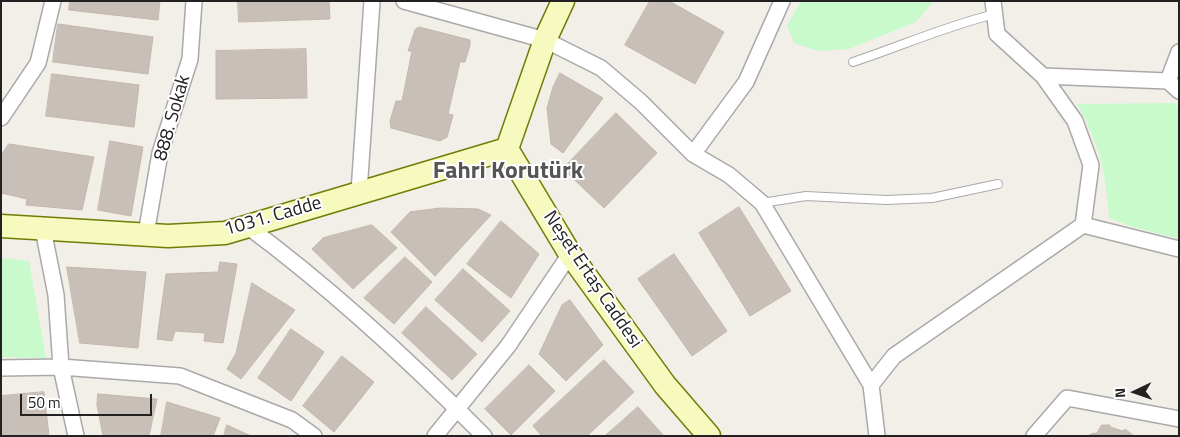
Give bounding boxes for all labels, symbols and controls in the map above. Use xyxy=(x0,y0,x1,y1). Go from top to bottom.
street label: 888. Sokak xyxy=(150,72,196,164)
district label: Fahri Korutürk xyxy=(433,158,583,186)
street label: 1031. Cadde xyxy=(222,192,324,242)
street label: Neşet Ertaş Caddesi xyxy=(538,207,646,353)
north arrow xyxy=(1110,367,1160,417)
scale bar xyxy=(22,384,155,416)
text: N xyxy=(1109,387,1130,398)
text: 50 m xyxy=(28,391,61,414)

